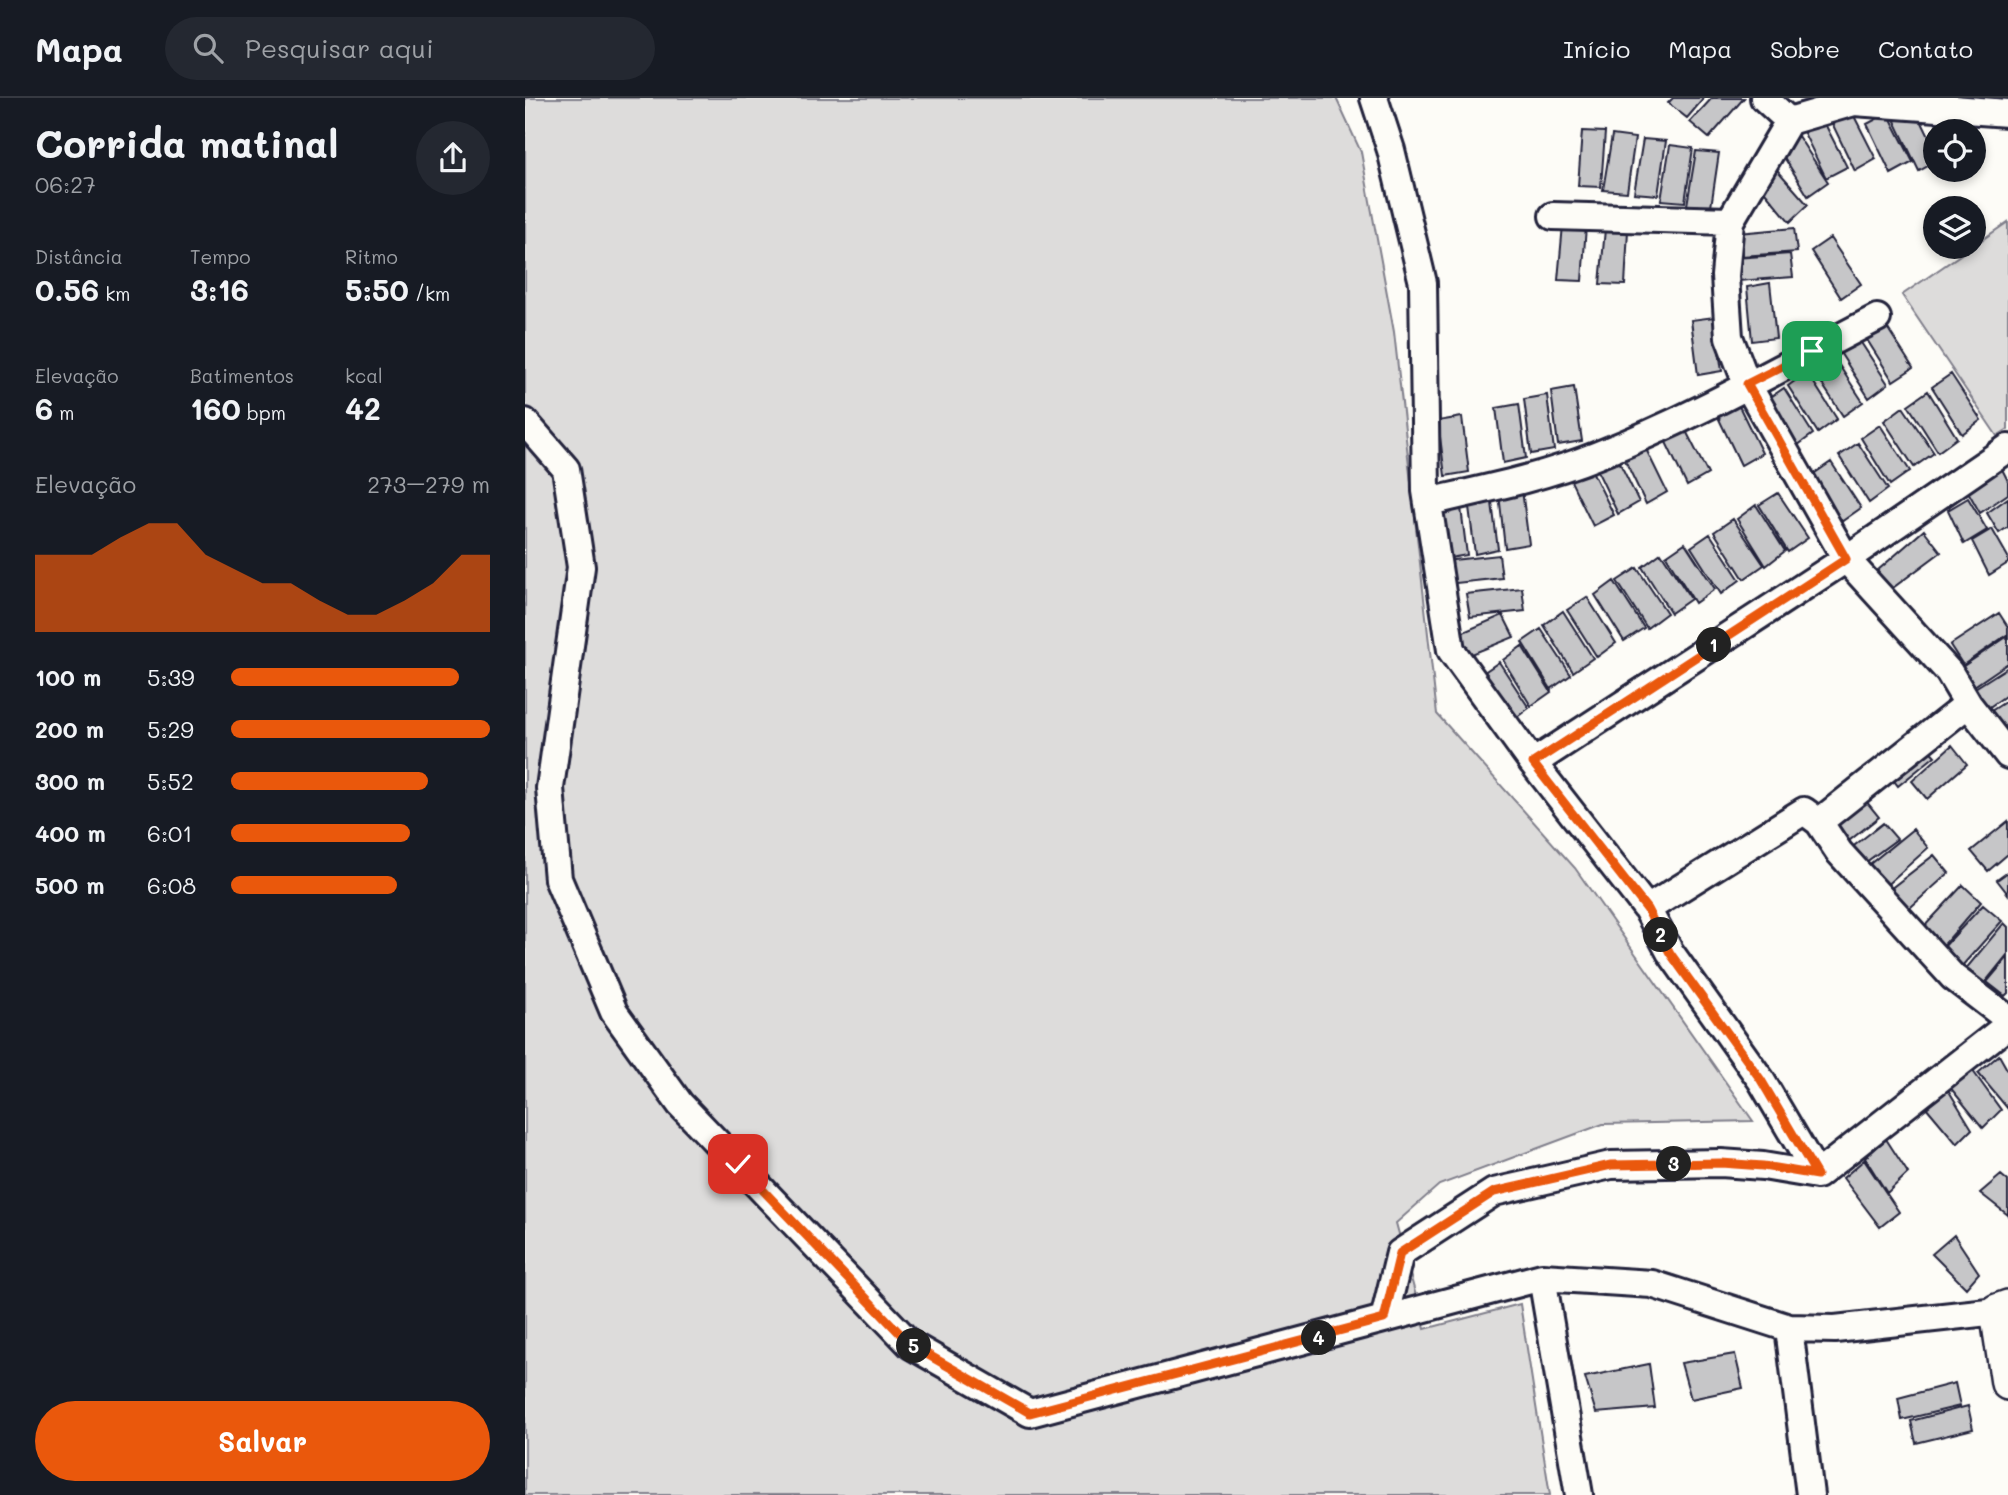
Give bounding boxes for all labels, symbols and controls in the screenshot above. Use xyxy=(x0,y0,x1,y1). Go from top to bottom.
search box xyxy=(165,17,655,80)
text: Mapa xyxy=(35,27,123,70)
icon: search xyxy=(189,29,227,67)
text: Pesquisar aqui xyxy=(245,31,434,65)
text: Início xyxy=(1563,33,1630,64)
text: Mapa xyxy=(1668,33,1732,64)
text: Sobre xyxy=(1770,33,1840,64)
text: Contato xyxy=(1878,33,1973,64)
text: Corrida matinal xyxy=(35,118,338,168)
map controls xyxy=(1923,119,1986,259)
button: locate xyxy=(1923,119,1986,182)
button: share xyxy=(416,121,490,195)
text: 06:27 xyxy=(35,169,96,199)
button: layers xyxy=(1923,196,1986,259)
text: Distância xyxy=(35,244,123,269)
text: Tempo xyxy=(190,244,250,269)
text: Ritmo xyxy=(345,244,398,269)
text: 0.56 xyxy=(35,269,99,309)
text: 3:16 xyxy=(190,269,249,309)
text: 5:50 xyxy=(345,269,409,309)
text: km xyxy=(99,281,131,306)
text: /km xyxy=(409,281,450,306)
pin xyxy=(1782,321,1842,381)
icon: arrive xyxy=(1793,332,1831,370)
text: Elevação xyxy=(35,363,119,388)
text: Batimentos xyxy=(190,363,294,388)
text: kcal xyxy=(345,363,383,388)
text: 6 xyxy=(35,388,53,428)
text: 160 xyxy=(190,388,241,428)
text: 42 xyxy=(345,388,381,428)
text: m xyxy=(53,400,74,425)
text: bpm xyxy=(241,400,286,425)
text: Elevação xyxy=(35,469,136,499)
text: 273–279 m xyxy=(367,469,490,499)
pin: 1 xyxy=(1697,628,1731,662)
text: 1 xyxy=(1709,632,1718,657)
text: 100 m xyxy=(35,662,101,692)
text: 5:39 xyxy=(147,662,195,692)
text: 200 m xyxy=(35,714,104,744)
text: 5:29 xyxy=(147,714,194,744)
text: 300 m xyxy=(35,766,105,796)
text: 5:52 xyxy=(147,766,194,796)
text: 400 m xyxy=(35,818,106,848)
text: 6:01 xyxy=(147,818,193,848)
text: 500 m xyxy=(35,870,105,900)
text: 6:08 xyxy=(147,870,196,900)
pin: 2 xyxy=(1643,918,1679,952)
text: 2 xyxy=(1655,922,1666,947)
pin xyxy=(708,1134,768,1194)
icon: check xyxy=(719,1145,757,1183)
pin: 3 xyxy=(1657,1146,1691,1182)
text: 3 xyxy=(1668,1151,1679,1176)
pin: 4 xyxy=(1301,1320,1337,1356)
text: 4 xyxy=(1312,1325,1325,1350)
pin: 5 xyxy=(897,1328,931,1364)
text: 5 xyxy=(908,1333,919,1358)
button: Salvar xyxy=(35,1401,490,1481)

